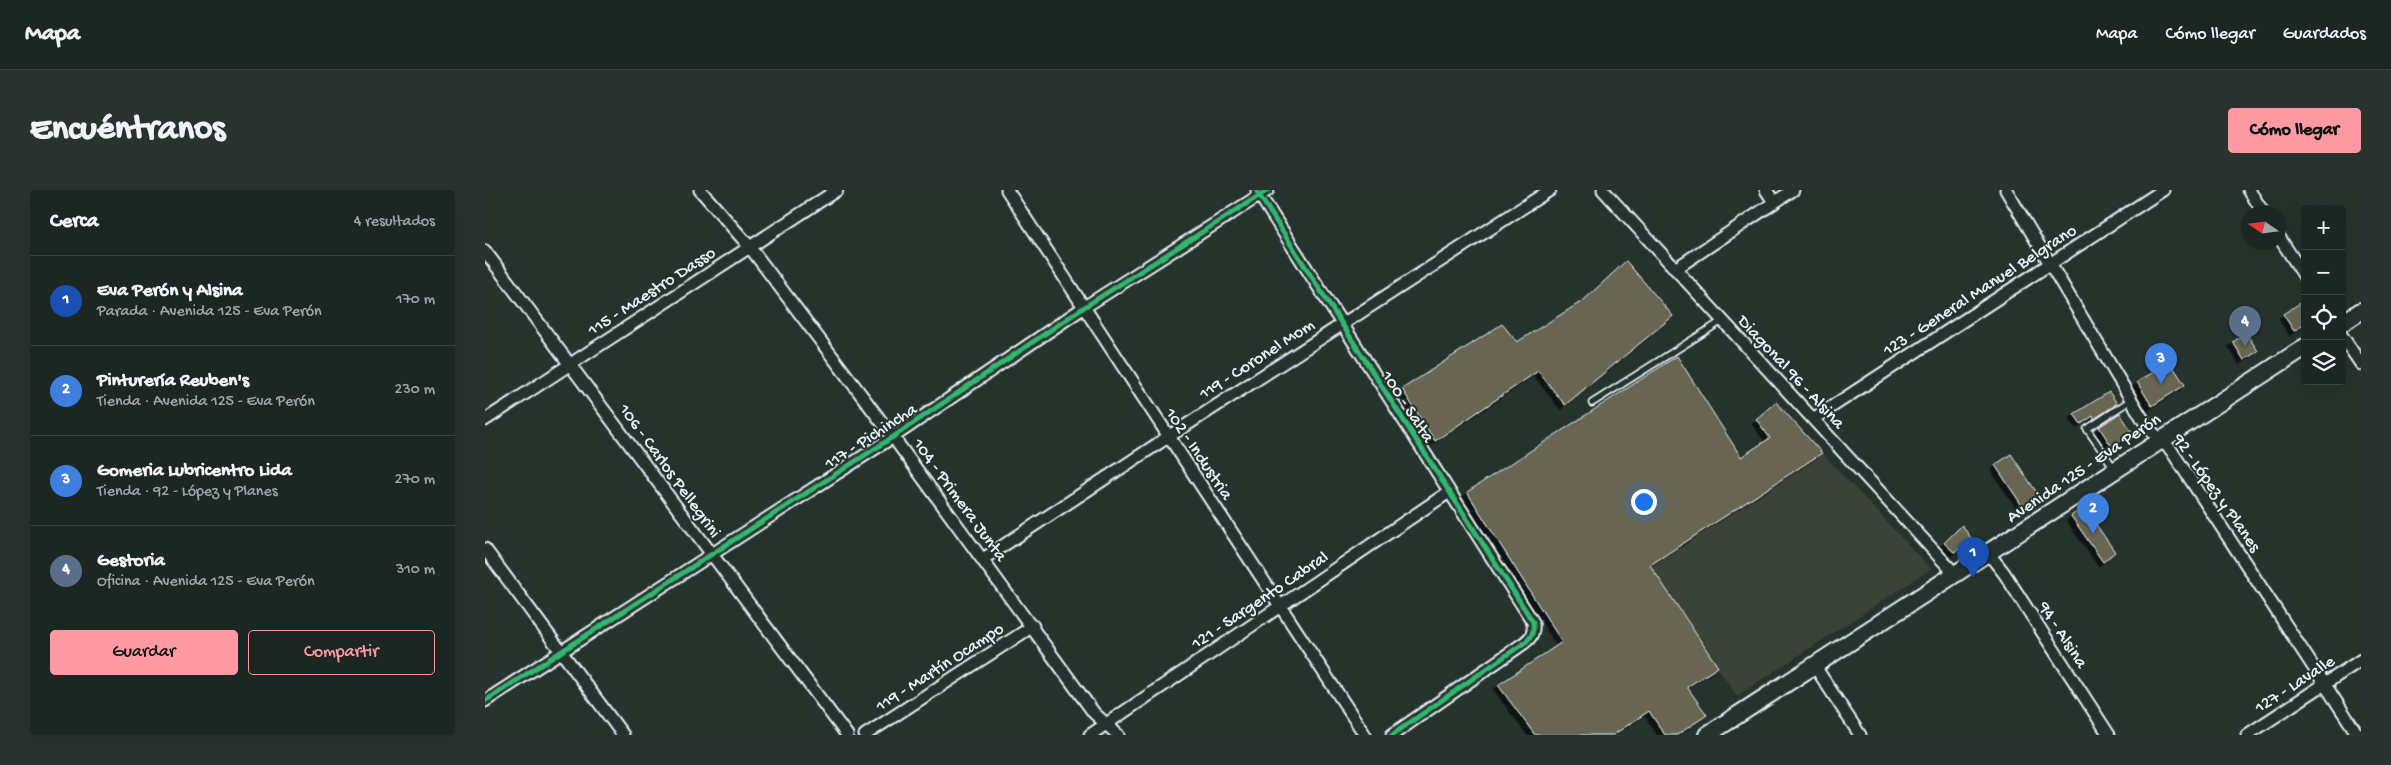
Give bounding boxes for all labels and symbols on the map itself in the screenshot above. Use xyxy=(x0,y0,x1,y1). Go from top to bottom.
north arrow xyxy=(2241,205,2286,250)
street label: 123 - General Manuel Belgrano xyxy=(1879,221,2081,362)
street label: 115 - Maestro Dasso xyxy=(584,243,720,342)
pin: 4 xyxy=(2229,306,2261,347)
street label: Diagonal 96 - Alsina xyxy=(1731,311,1849,435)
street label: 119 - Coronel Mom xyxy=(1195,315,1319,406)
pin: 3 xyxy=(2145,343,2177,384)
street label: 100 - Salta xyxy=(1375,367,1438,448)
street label: 117 - Pichincha xyxy=(820,399,922,475)
street label: 106 - Carlos Pellegrini xyxy=(613,400,725,543)
street label: 102 - Industria xyxy=(1159,404,1237,505)
street label: Avenida 125 - Eva Perón xyxy=(2002,407,2164,527)
street label: 92 - López y Planes xyxy=(2167,429,2265,558)
street label: 104 - Primera Junta xyxy=(907,434,1011,567)
your location xyxy=(1631,489,1657,515)
pin: 2 xyxy=(2077,493,2109,534)
pin: 1 xyxy=(1957,537,1989,578)
street label: 121 - Sargento Cabral xyxy=(1187,547,1333,655)
street label: 94 - Alsina xyxy=(2032,597,2092,674)
street label: 119 - Martín Ocampo xyxy=(871,619,1008,718)
street label: 127 - Lavalle xyxy=(2250,651,2340,719)

